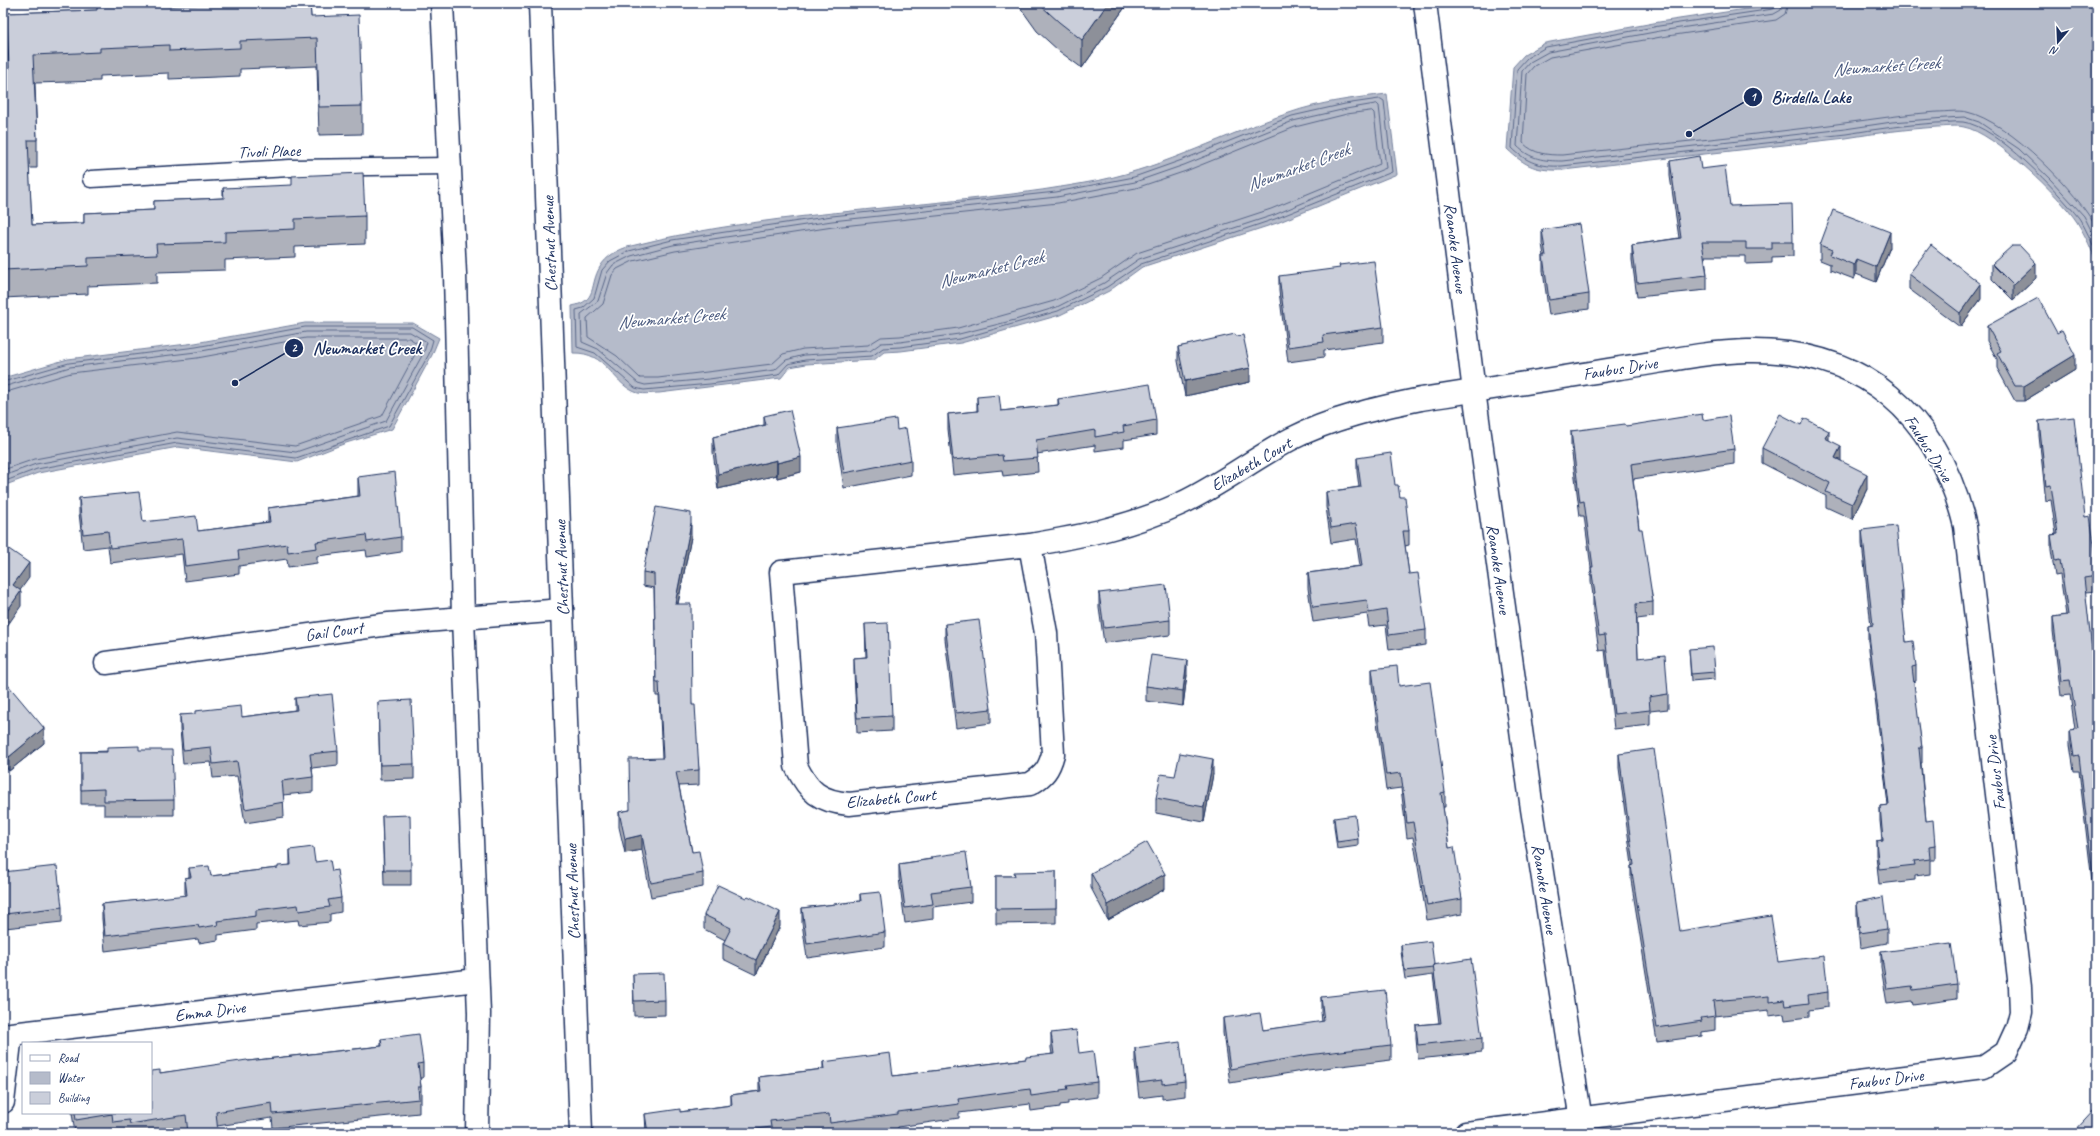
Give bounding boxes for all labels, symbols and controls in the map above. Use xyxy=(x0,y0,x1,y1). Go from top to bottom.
north arrow xyxy=(2038,22,2078,62)
text: N xyxy=(2047,43,2060,59)
water label: Newmarket Creek xyxy=(1832,51,1943,81)
callout: Birdella Lake xyxy=(1743,82,1859,112)
text: Birdella Lake xyxy=(1771,86,1853,108)
text: 1 xyxy=(1750,89,1757,105)
water label: Newmarket Creek xyxy=(1244,137,1355,196)
street label: Tivoli Place xyxy=(237,140,302,163)
street label: Chestnut Avenue xyxy=(537,194,562,292)
street label: Roanoke Avenue xyxy=(1440,202,1472,296)
water label: Newmarket Creek xyxy=(937,245,1049,293)
water label: Newmarket Creek xyxy=(617,302,729,334)
callout: Newmarket Creek xyxy=(284,333,429,363)
text: Newmarket Creek xyxy=(313,337,423,359)
text: 2 xyxy=(291,340,298,356)
street label: Faubus Drive xyxy=(1581,352,1660,385)
street label: Faubus Drive xyxy=(1900,411,1958,487)
street label: Elizabeth Court xyxy=(1207,432,1297,496)
street label: Chestnut Avenue xyxy=(549,518,574,616)
street label: Roanoke Avenue xyxy=(1482,523,1515,617)
street label: Gail Court xyxy=(304,617,367,646)
street label: Faubus Drive xyxy=(1980,733,2010,811)
street label: Elizabeth Court xyxy=(845,784,939,813)
street label: Chestnut Avenue xyxy=(560,842,585,940)
street label: Roanoke Avenue xyxy=(1527,843,1562,937)
street label: Emma Drive xyxy=(174,997,248,1026)
legend xyxy=(22,1042,152,1114)
text: Road xyxy=(58,1050,80,1066)
street label: Faubus Drive xyxy=(1848,1064,1926,1094)
text: Water xyxy=(58,1070,86,1086)
text: Building xyxy=(58,1090,90,1106)

